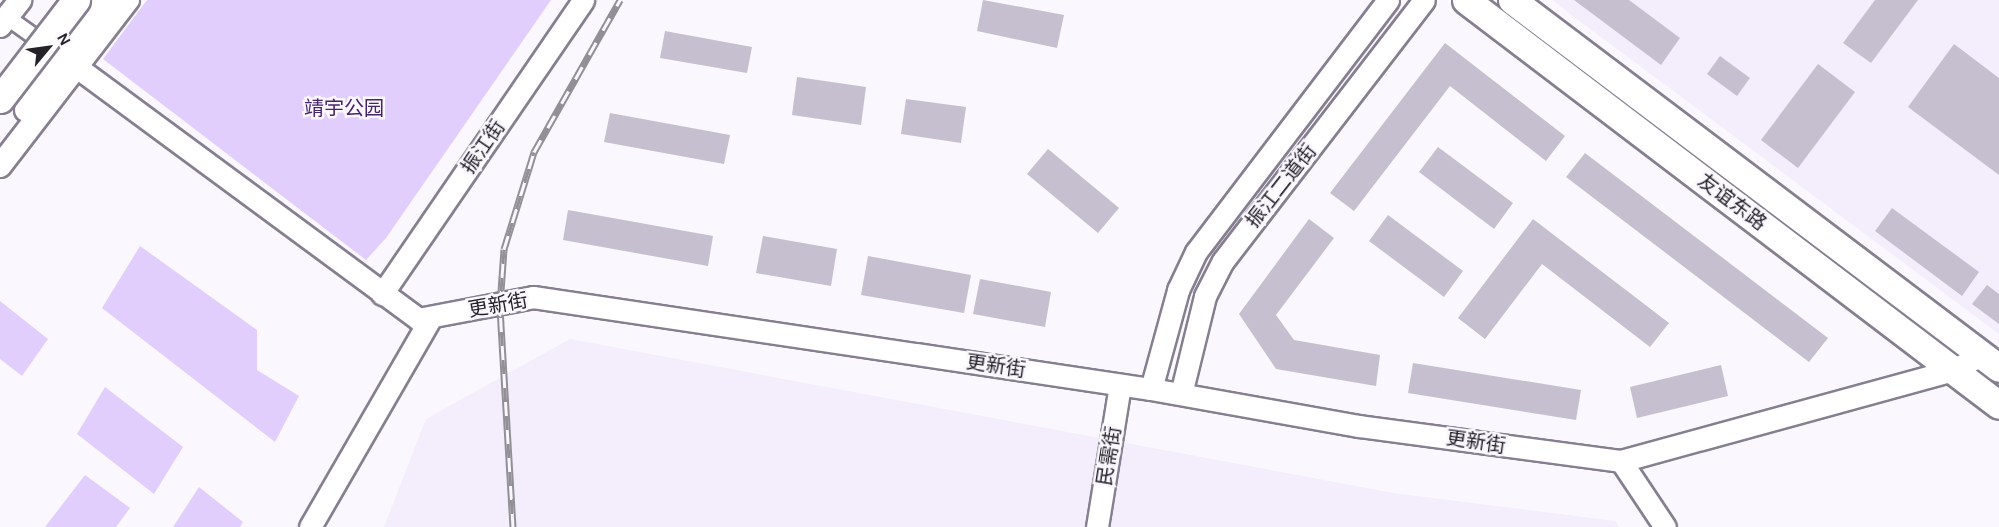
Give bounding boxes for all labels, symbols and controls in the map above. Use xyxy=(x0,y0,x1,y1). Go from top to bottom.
north arrow xyxy=(18,18,78,78)
text: N xyxy=(53,29,75,49)
park label: 靖宇公园 xyxy=(304,96,384,120)
street label: 振江街 xyxy=(456,115,510,179)
street label: 振江二道街 xyxy=(1241,139,1321,233)
street label: 友谊东路 xyxy=(1693,168,1771,236)
street label: 更新街 xyxy=(466,288,530,322)
street label: 更新街 xyxy=(965,350,1027,382)
street label: 民需街 xyxy=(1092,424,1126,488)
street label: 更新街 xyxy=(1445,426,1507,458)

